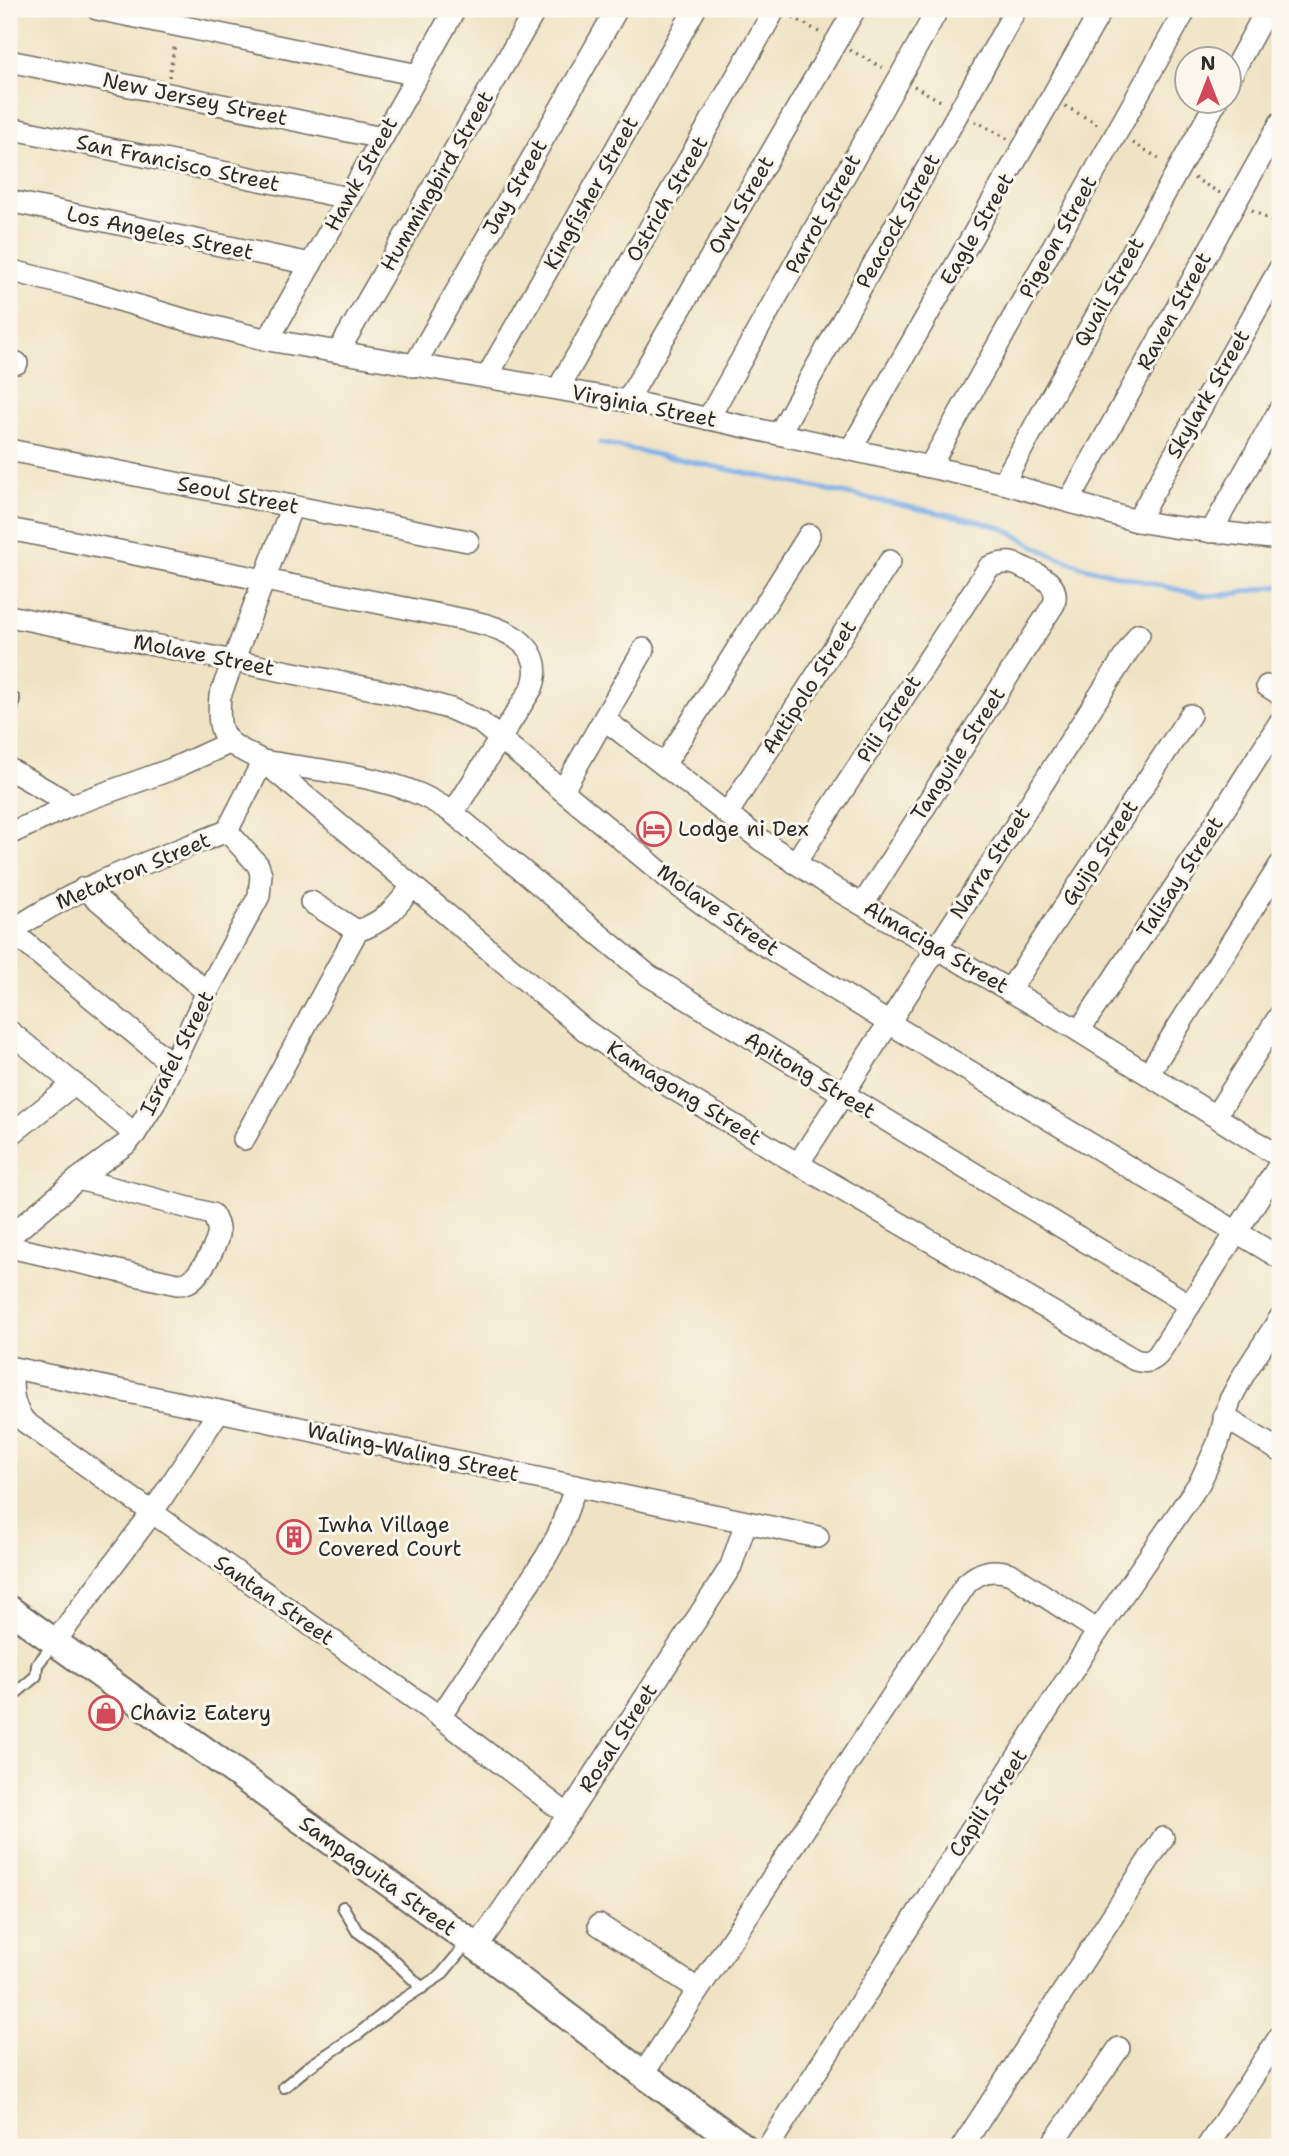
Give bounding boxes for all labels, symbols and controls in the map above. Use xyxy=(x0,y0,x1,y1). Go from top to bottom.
north arrow xyxy=(1174,46,1244,116)
text: N xyxy=(1200,51,1216,76)
street label: New Jersey Street xyxy=(100,66,290,132)
street label: Hummingbird Street xyxy=(374,86,500,276)
street label: Kingfisher Street xyxy=(537,111,645,275)
street label: Hawk Street xyxy=(318,112,404,236)
street label: San Francisco Street xyxy=(74,128,282,198)
street label: Ostrich Street xyxy=(620,131,714,267)
street label: Jay Street xyxy=(476,134,554,240)
street label: Parrot Street xyxy=(779,149,867,279)
street label: Peacock Street xyxy=(849,149,947,293)
street label: Owl Street xyxy=(702,151,780,259)
street label: Eagle Street xyxy=(934,168,1020,290)
street label: Pigeon Street xyxy=(1013,170,1103,304)
street label: Los Angeles Street xyxy=(64,200,256,266)
street label: Quail Street xyxy=(1067,232,1151,352)
street label: Raven Street xyxy=(1130,247,1218,375)
street label: Skylark Street xyxy=(1160,325,1256,463)
street label: Virginia Street xyxy=(569,378,719,434)
street label: Seoul Street xyxy=(175,469,301,521)
street label: Antipolo Street xyxy=(755,615,863,759)
street label: Molave Street xyxy=(131,628,277,682)
street label: Pili Street xyxy=(850,670,928,768)
street label: Tanguile Street xyxy=(904,682,1012,826)
street label: Guijo Street xyxy=(1055,795,1145,911)
street label: Narra Street xyxy=(943,802,1037,924)
hotel icon: Lodge ni Dex xyxy=(635,810,673,848)
street label: Talisay Street xyxy=(1130,811,1230,943)
place label: Lodge ni Dex xyxy=(678,815,809,843)
street label: Metatron Street xyxy=(51,826,215,916)
street label: Molave Street xyxy=(651,858,785,962)
street label: Almaciga Street xyxy=(858,894,1014,1000)
street label: Israfel Street xyxy=(134,986,220,1120)
street label: Apitong Street xyxy=(739,1025,881,1125)
street label: Kamagong Street xyxy=(602,1034,766,1152)
street label: Waling-Waling Street xyxy=(304,1416,522,1488)
place label: Iwha Village Covered Court xyxy=(318,1511,462,1563)
building icon: Iwha Village Covered Court xyxy=(275,1518,313,1556)
street label: Santan Street xyxy=(208,1548,340,1652)
street label: Rosal Street xyxy=(572,1678,664,1798)
shop icon: Chaviz Eatery xyxy=(87,1694,125,1732)
place label: Chaviz Eatery xyxy=(130,1699,271,1727)
street label: Capili Street xyxy=(942,1743,1034,1863)
street label: Sampaguita Street xyxy=(294,1809,462,1943)

